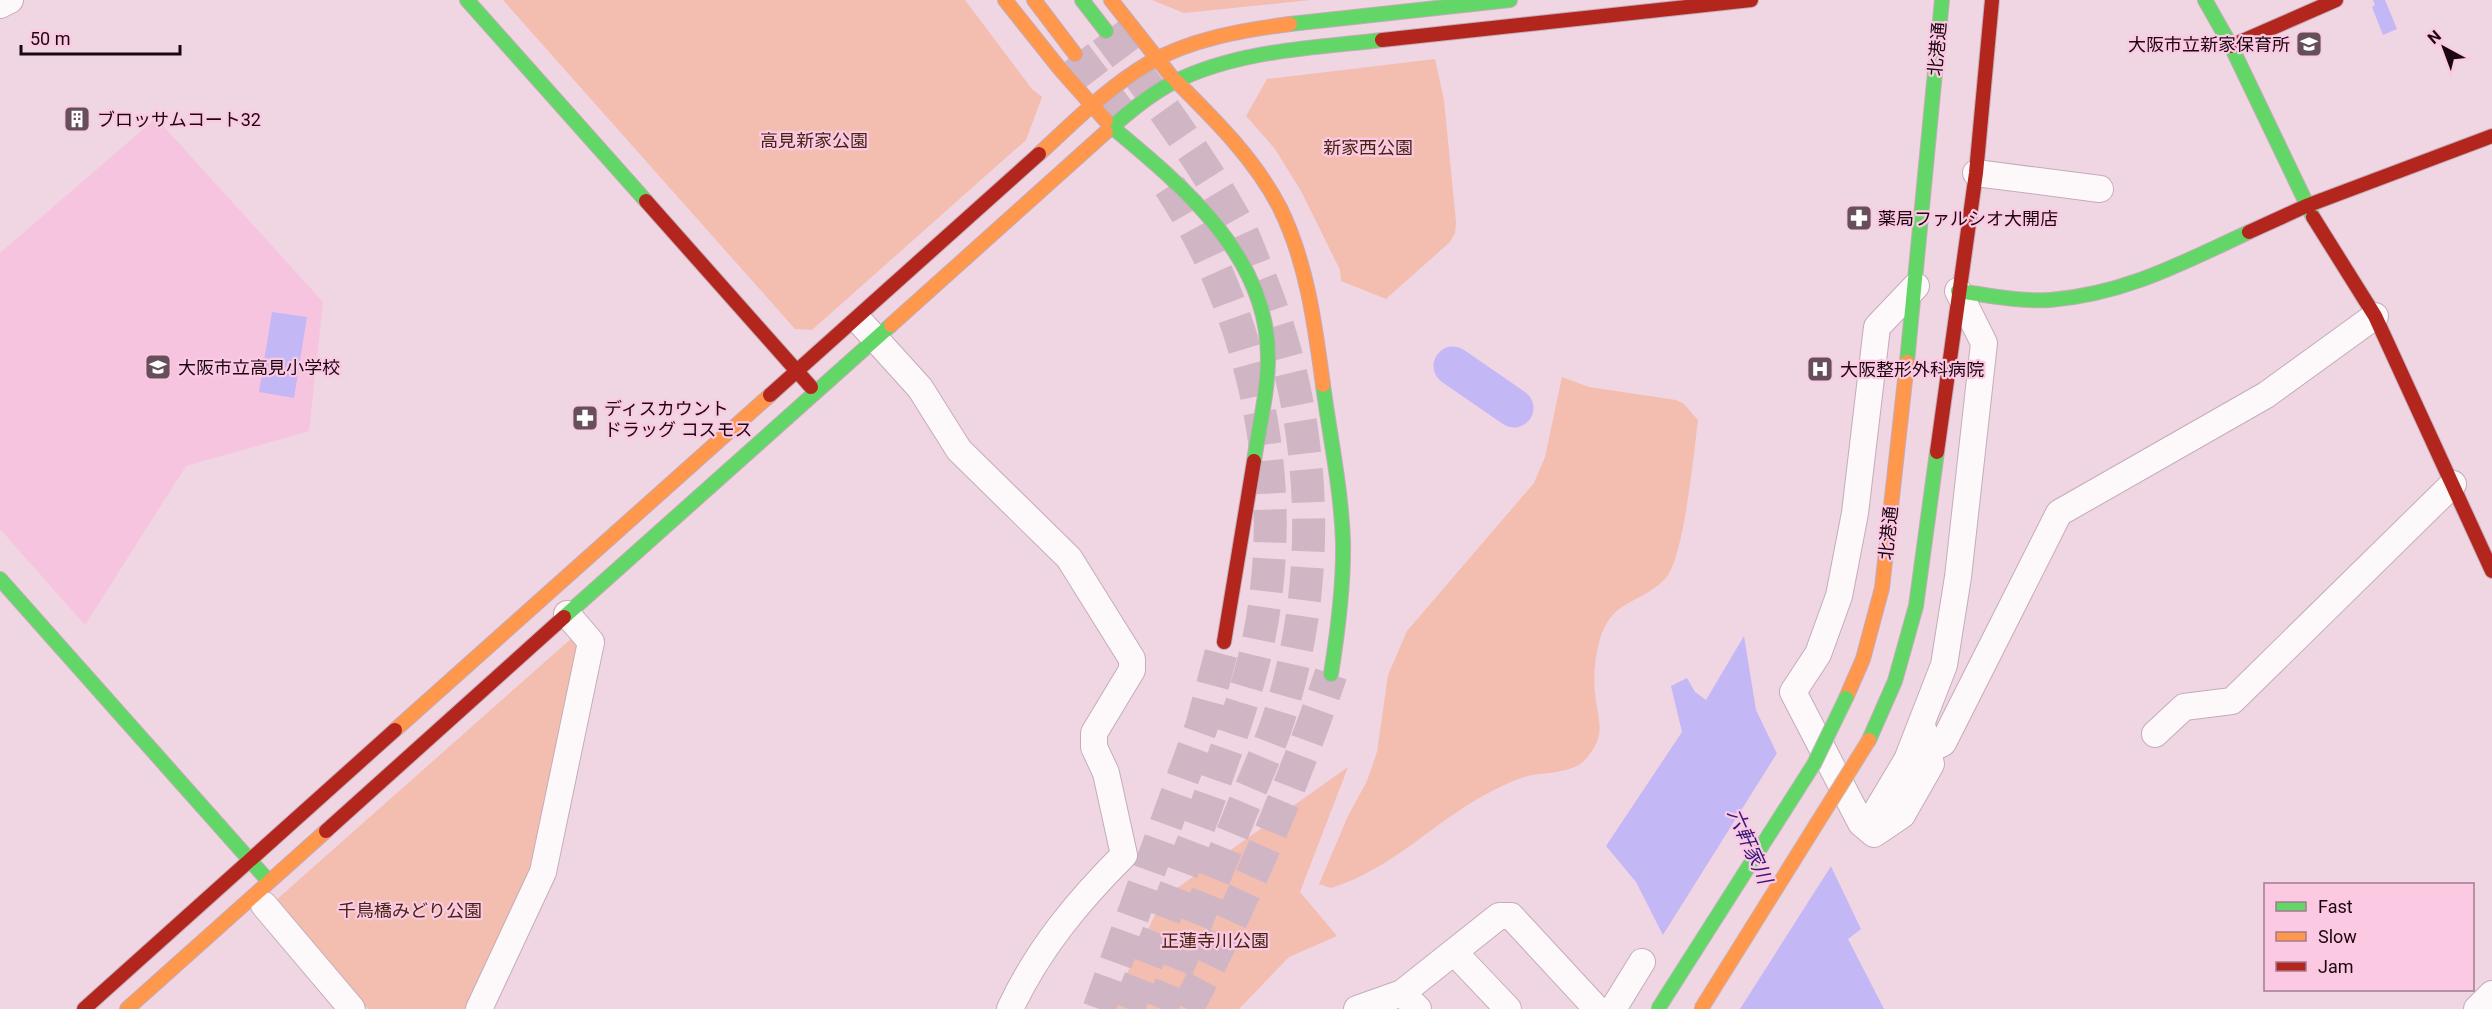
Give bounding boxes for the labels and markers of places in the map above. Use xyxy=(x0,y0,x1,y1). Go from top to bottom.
school or university icon: 大阪市立新家保育所 xyxy=(2294,29,2324,59)
place label: 大阪市立新家保育所 xyxy=(2128,34,2290,55)
building icon: ブロッサムコート32 xyxy=(62,104,92,134)
place label: ブロッサムコート32 xyxy=(97,109,261,130)
pharmacy icon: 薬局ファルシオ大開店 xyxy=(1844,203,1874,233)
place label: 薬局ファルシオ大開店 xyxy=(1878,208,2058,229)
school or university icon: 大阪市立高見小学校 xyxy=(143,352,173,382)
hospital icon: 大阪整形外科病院 xyxy=(1805,354,1835,384)
place label: 大阪市立高見小学校 xyxy=(178,357,340,378)
place label: 大阪整形外科病院 xyxy=(1840,359,1984,380)
place label: ディスカウント ドラッグ コスモス xyxy=(604,398,752,440)
pharmacy icon: ディスカウント ドラッグ コスモス xyxy=(570,403,600,433)

